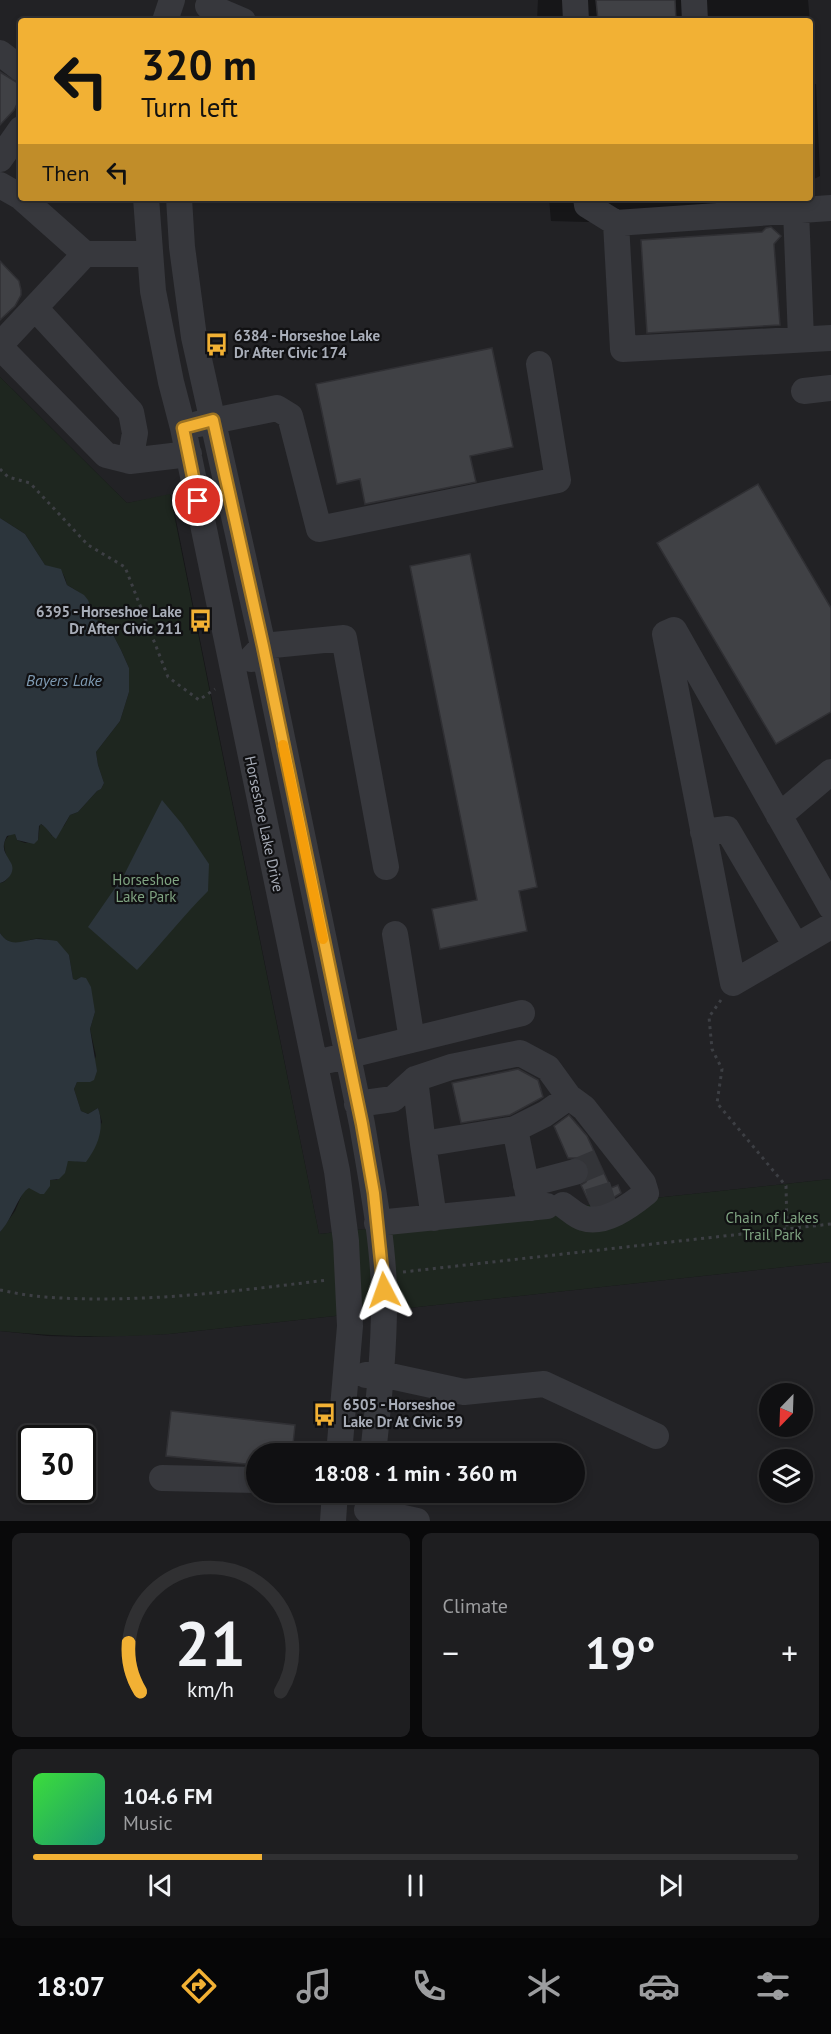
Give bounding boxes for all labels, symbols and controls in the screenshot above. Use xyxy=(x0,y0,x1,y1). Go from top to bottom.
text: 320 m xyxy=(141,37,257,92)
icon: left xyxy=(42,42,120,120)
text: Turn left xyxy=(141,90,238,124)
icon: left xyxy=(101,156,134,189)
text: Then xyxy=(42,159,89,187)
place label: 6384 - Horseshoe Lake Dr After Civic 174 xyxy=(234,326,380,362)
bus stop icon: 6384 - Horseshoe Lake Dr After Civic 174 xyxy=(203,332,229,358)
pin xyxy=(172,475,223,526)
icon: arrive xyxy=(181,484,214,517)
place label: 6395 - Horseshoe Lake Dr After Civic 211 xyxy=(36,602,182,638)
bus stop icon: 6395 - Horseshoe Lake Dr After Civic 211 xyxy=(187,608,213,634)
water label: Bayers Lake xyxy=(26,670,103,690)
street label: Horseshoe Lake Drive xyxy=(241,754,288,894)
park label: Horseshoe Lake Park xyxy=(112,870,180,906)
park label: Chain of Lakes Trail Park xyxy=(726,1208,818,1244)
position arrow xyxy=(352,1258,416,1322)
north arrow xyxy=(759,1383,813,1437)
map controls xyxy=(759,1383,813,1503)
place label: 6505 - Horseshoe Lake Dr At Civic 59 xyxy=(343,1395,463,1431)
bus stop icon: 6505 - Horseshoe Lake Dr At Civic 59 xyxy=(312,1401,338,1427)
speed limit sign: 30 xyxy=(18,1425,96,1503)
button: layers xyxy=(759,1449,813,1503)
text: 18:08 · 1 min · 360 m xyxy=(314,1459,517,1487)
text: Climate xyxy=(443,1593,508,1619)
text: 21 xyxy=(175,1602,246,1683)
text: 19° xyxy=(585,1623,656,1681)
text: − xyxy=(443,1631,459,1674)
text: + xyxy=(781,1631,798,1674)
text: km/h xyxy=(187,1675,234,1703)
text: 104.6 FM xyxy=(123,1782,213,1810)
text: Music xyxy=(123,1810,172,1836)
icon: previous xyxy=(144,1869,177,1902)
icon: pause xyxy=(399,1869,432,1902)
icon: next xyxy=(654,1869,687,1902)
icon: directions xyxy=(178,1965,220,2007)
icon: music xyxy=(293,1965,335,2007)
icon: phone xyxy=(408,1965,450,2007)
icon: climate xyxy=(523,1965,565,2007)
icon: car xyxy=(638,1965,680,2007)
icon: filters xyxy=(752,1965,794,2007)
text: 18:07 xyxy=(36,1969,105,2003)

